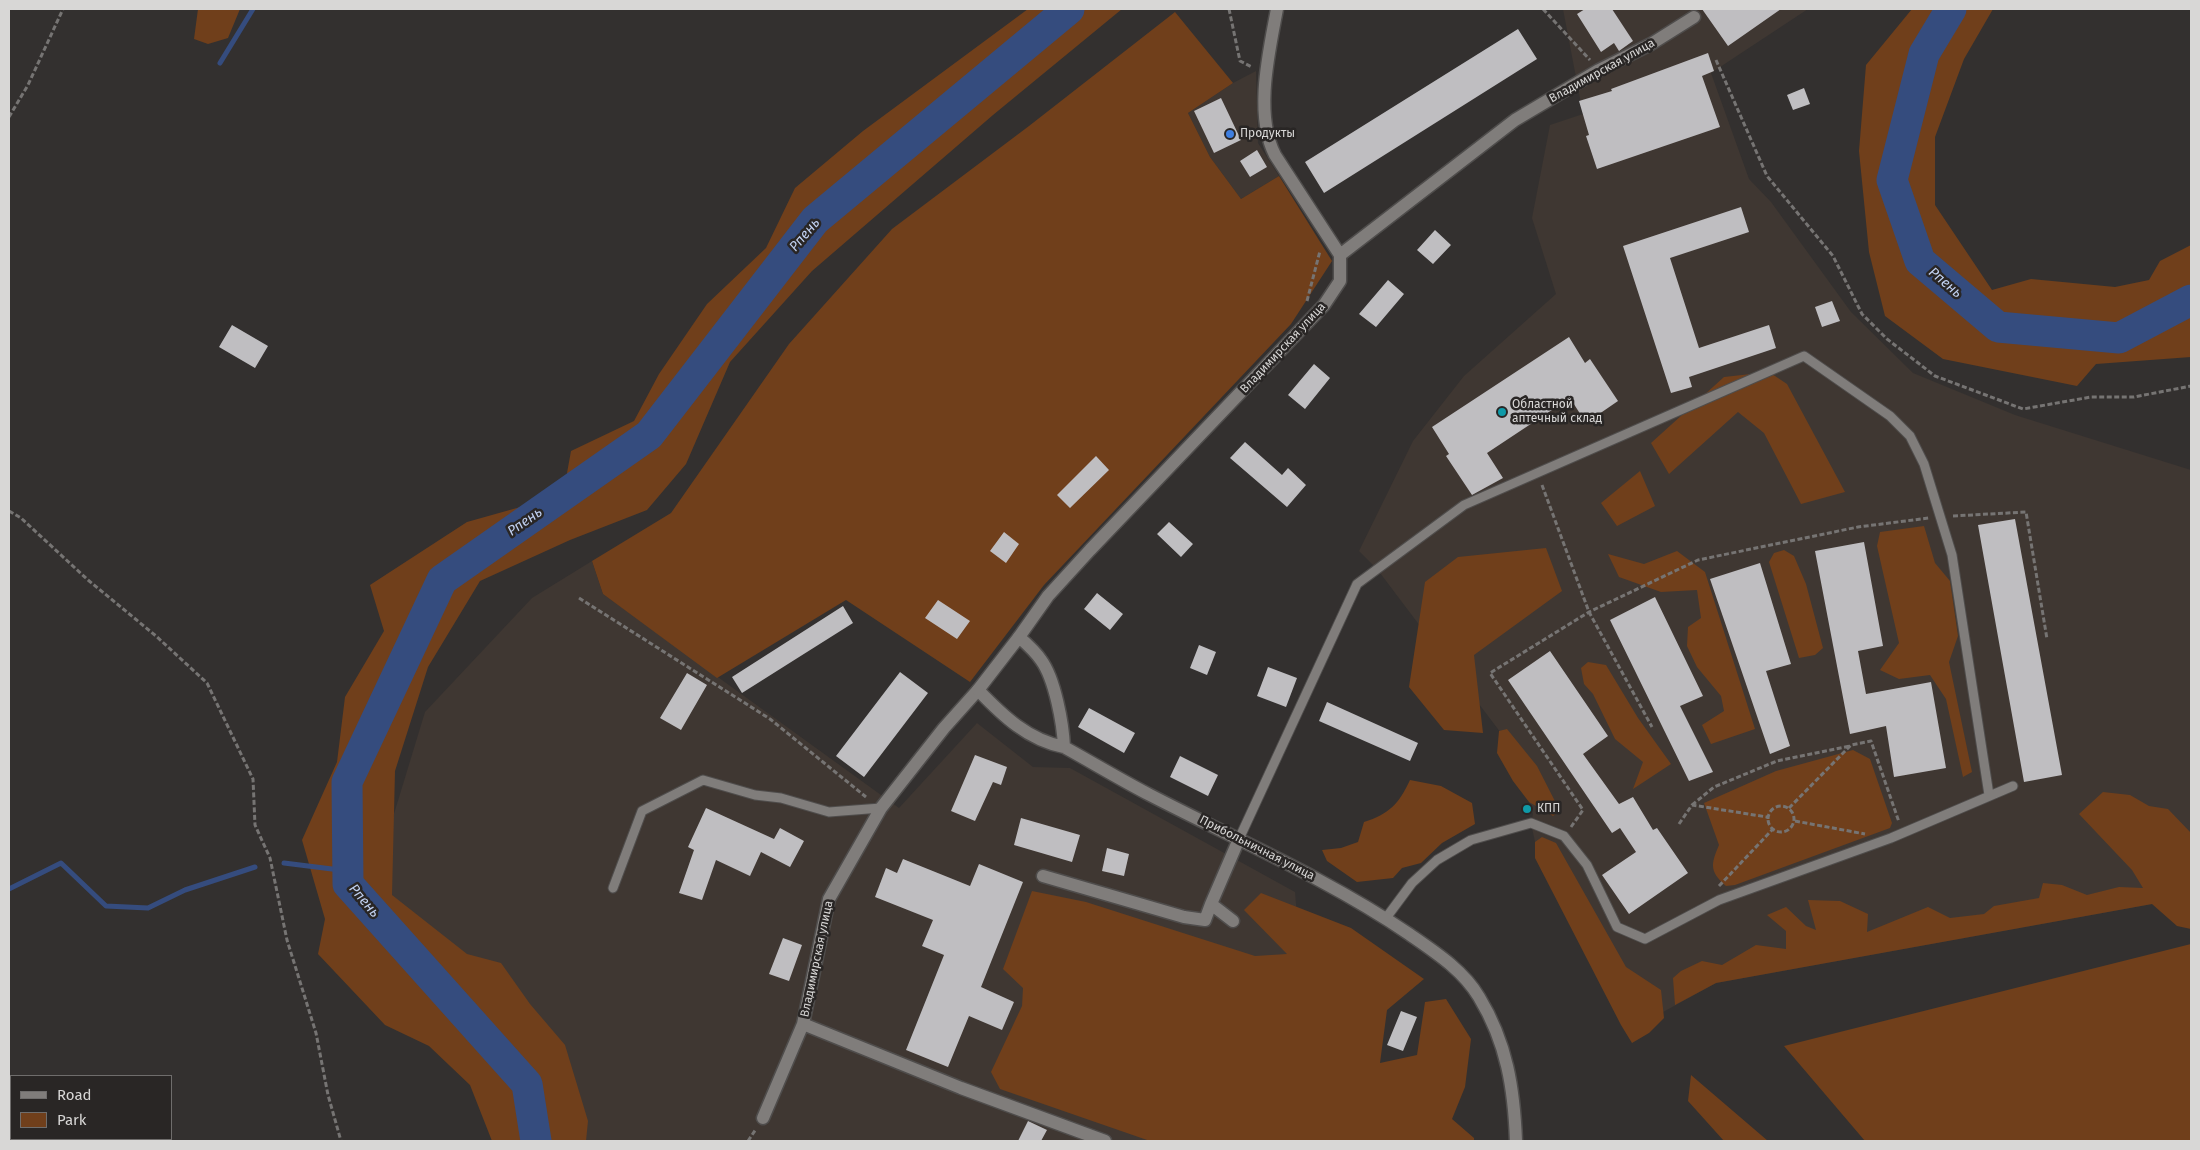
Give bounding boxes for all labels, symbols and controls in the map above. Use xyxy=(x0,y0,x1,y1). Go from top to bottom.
street label: Владимирская улица xyxy=(1547,36,1657,106)
place label: Продукты xyxy=(1240,127,1295,141)
marker: Продукты xyxy=(1224,128,1236,140)
water label: Рпень xyxy=(786,215,824,255)
water label: Рпень xyxy=(1925,264,1965,302)
street label: Владимирская улица xyxy=(1237,300,1329,396)
place label: Областной аптечный склад xyxy=(1512,398,1602,426)
marker: Областной аптечный склад xyxy=(1496,406,1508,418)
water label: Рпень xyxy=(504,504,546,540)
place label: КПП xyxy=(1537,802,1560,816)
marker: КПП xyxy=(1521,803,1533,815)
street label: Прибольничная улица xyxy=(1197,813,1317,883)
water label: Рпень xyxy=(345,881,383,921)
street label: Владимирская улица xyxy=(798,900,836,1018)
legend xyxy=(10,1075,172,1140)
text: Road xyxy=(57,1086,92,1104)
text: Park xyxy=(57,1111,87,1129)

